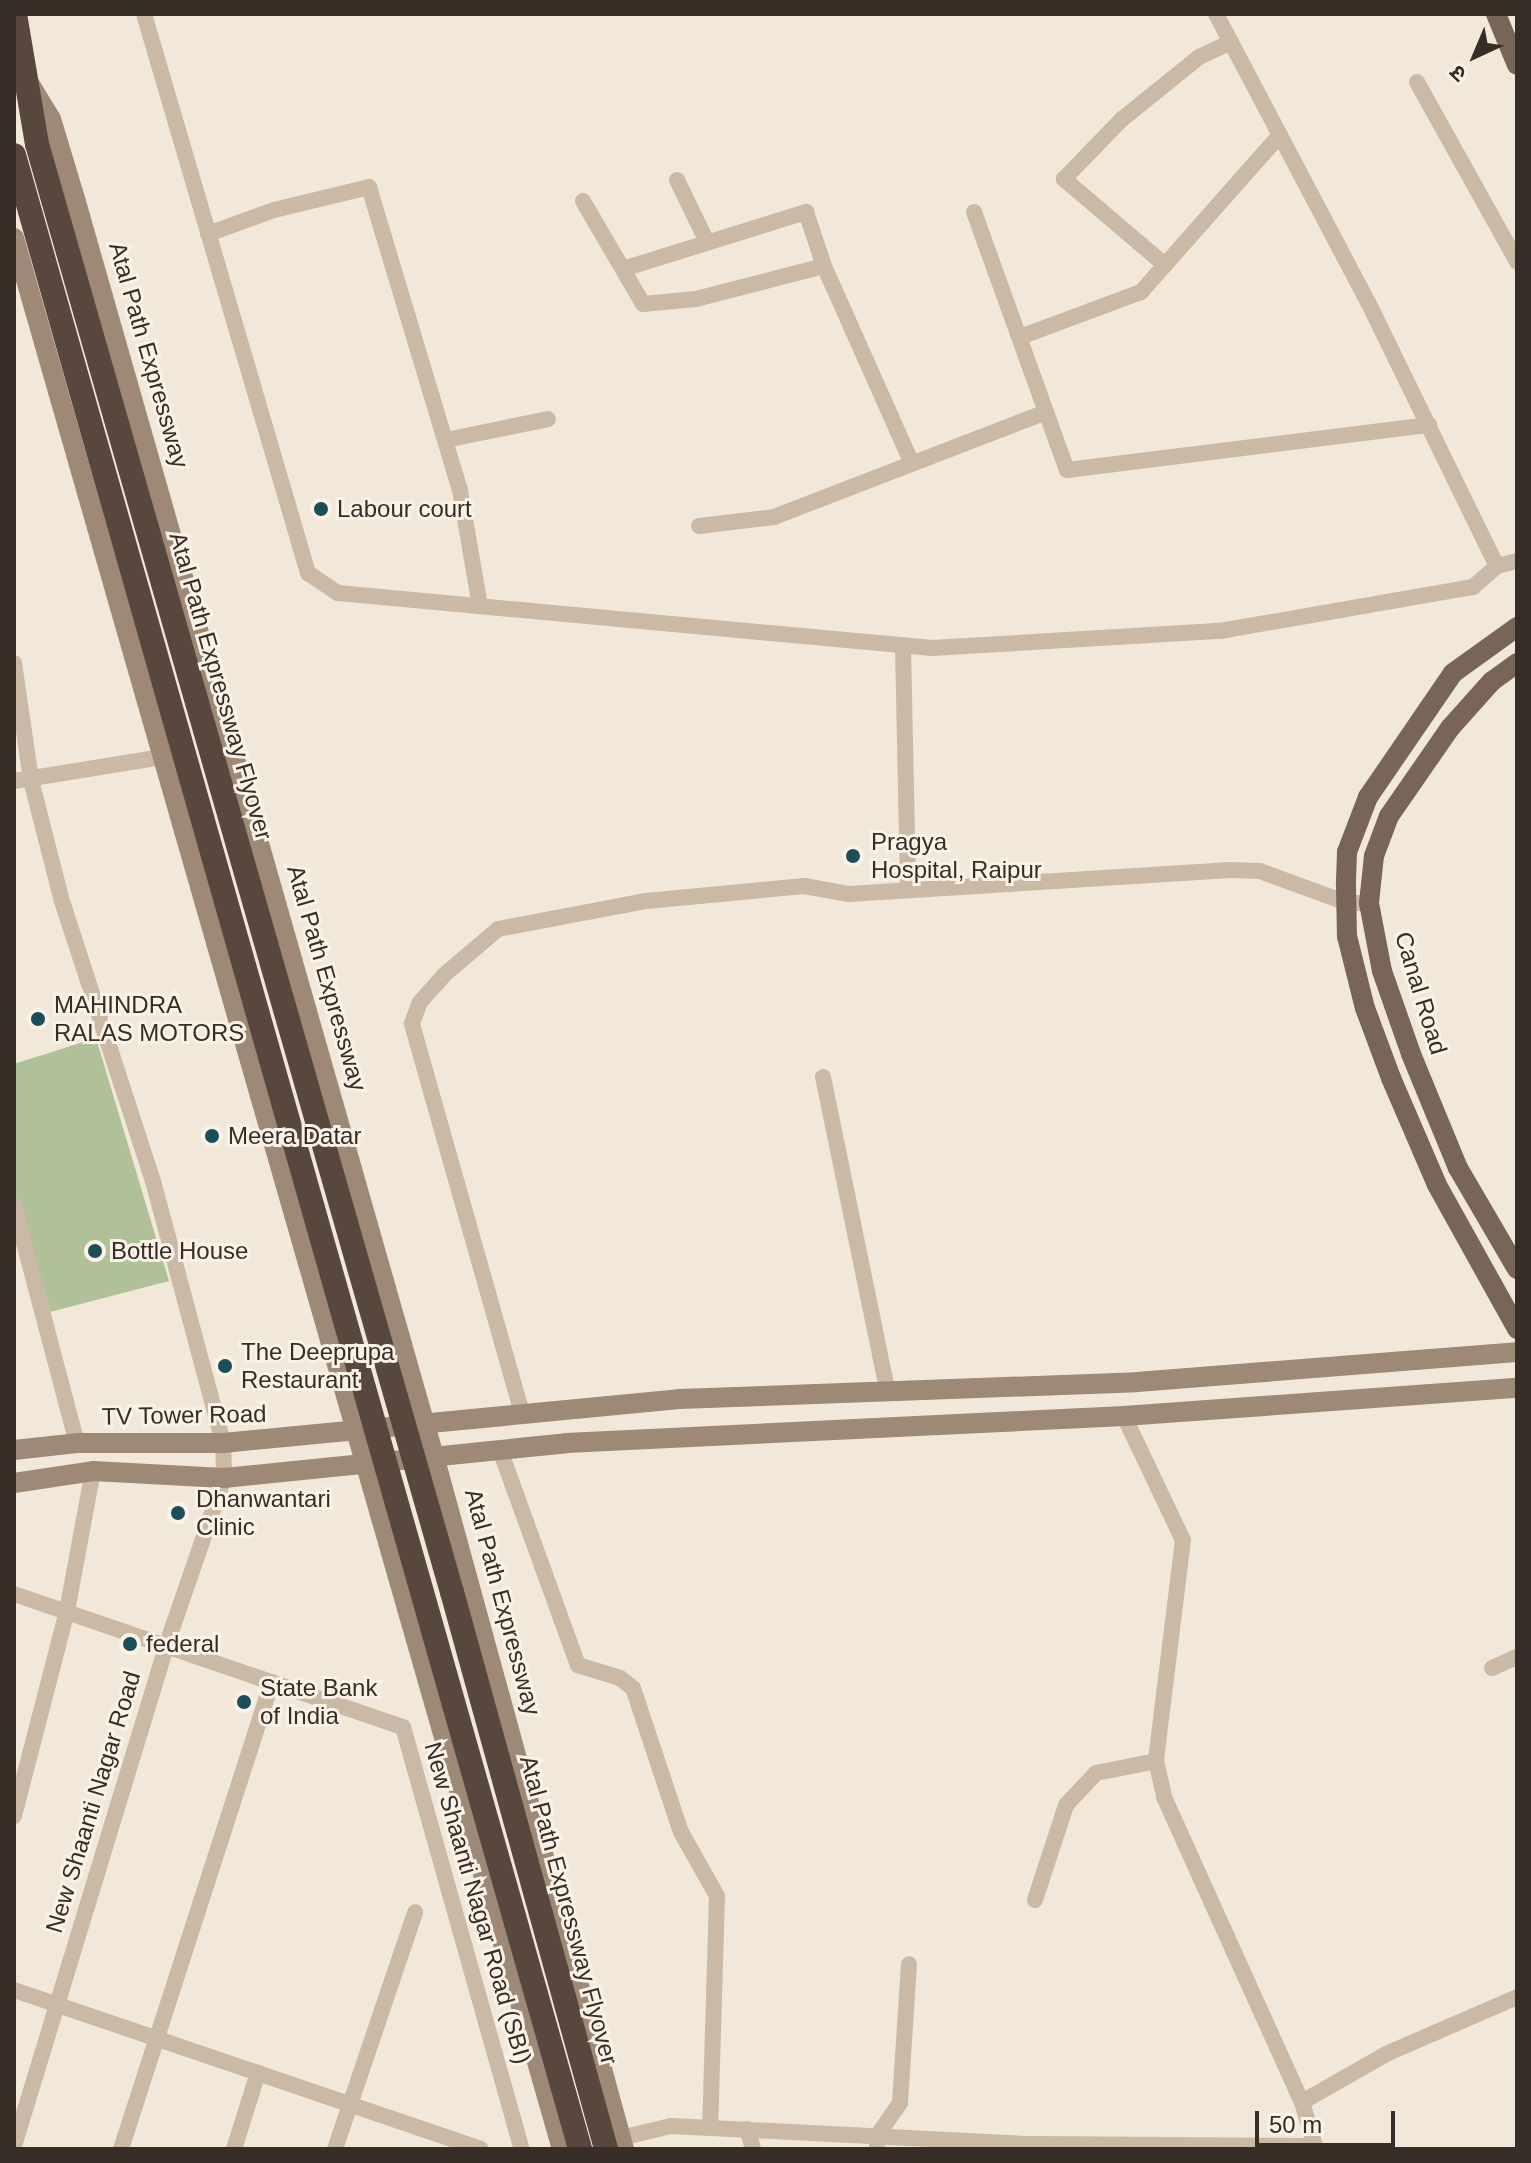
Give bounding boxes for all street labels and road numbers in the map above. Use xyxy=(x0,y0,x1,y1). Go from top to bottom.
street label: Atal Path Expressway xyxy=(103,239,195,471)
street label: Atal Path Expressway Flyover xyxy=(163,529,279,843)
street label: Atal Path Expressway xyxy=(281,862,373,1094)
street label: Canal Road xyxy=(1389,928,1453,1058)
street label: TV Tower Road xyxy=(101,1399,267,1431)
street label: Atal Path Expressway xyxy=(459,1486,547,1718)
street label: New Shaanti Nagar Road xyxy=(39,1668,147,1936)
street label: New Shaanti Nagar Road (SBI) xyxy=(418,1739,538,2067)
street label: Atal Path Expressway Flyover xyxy=(514,1752,624,2068)

